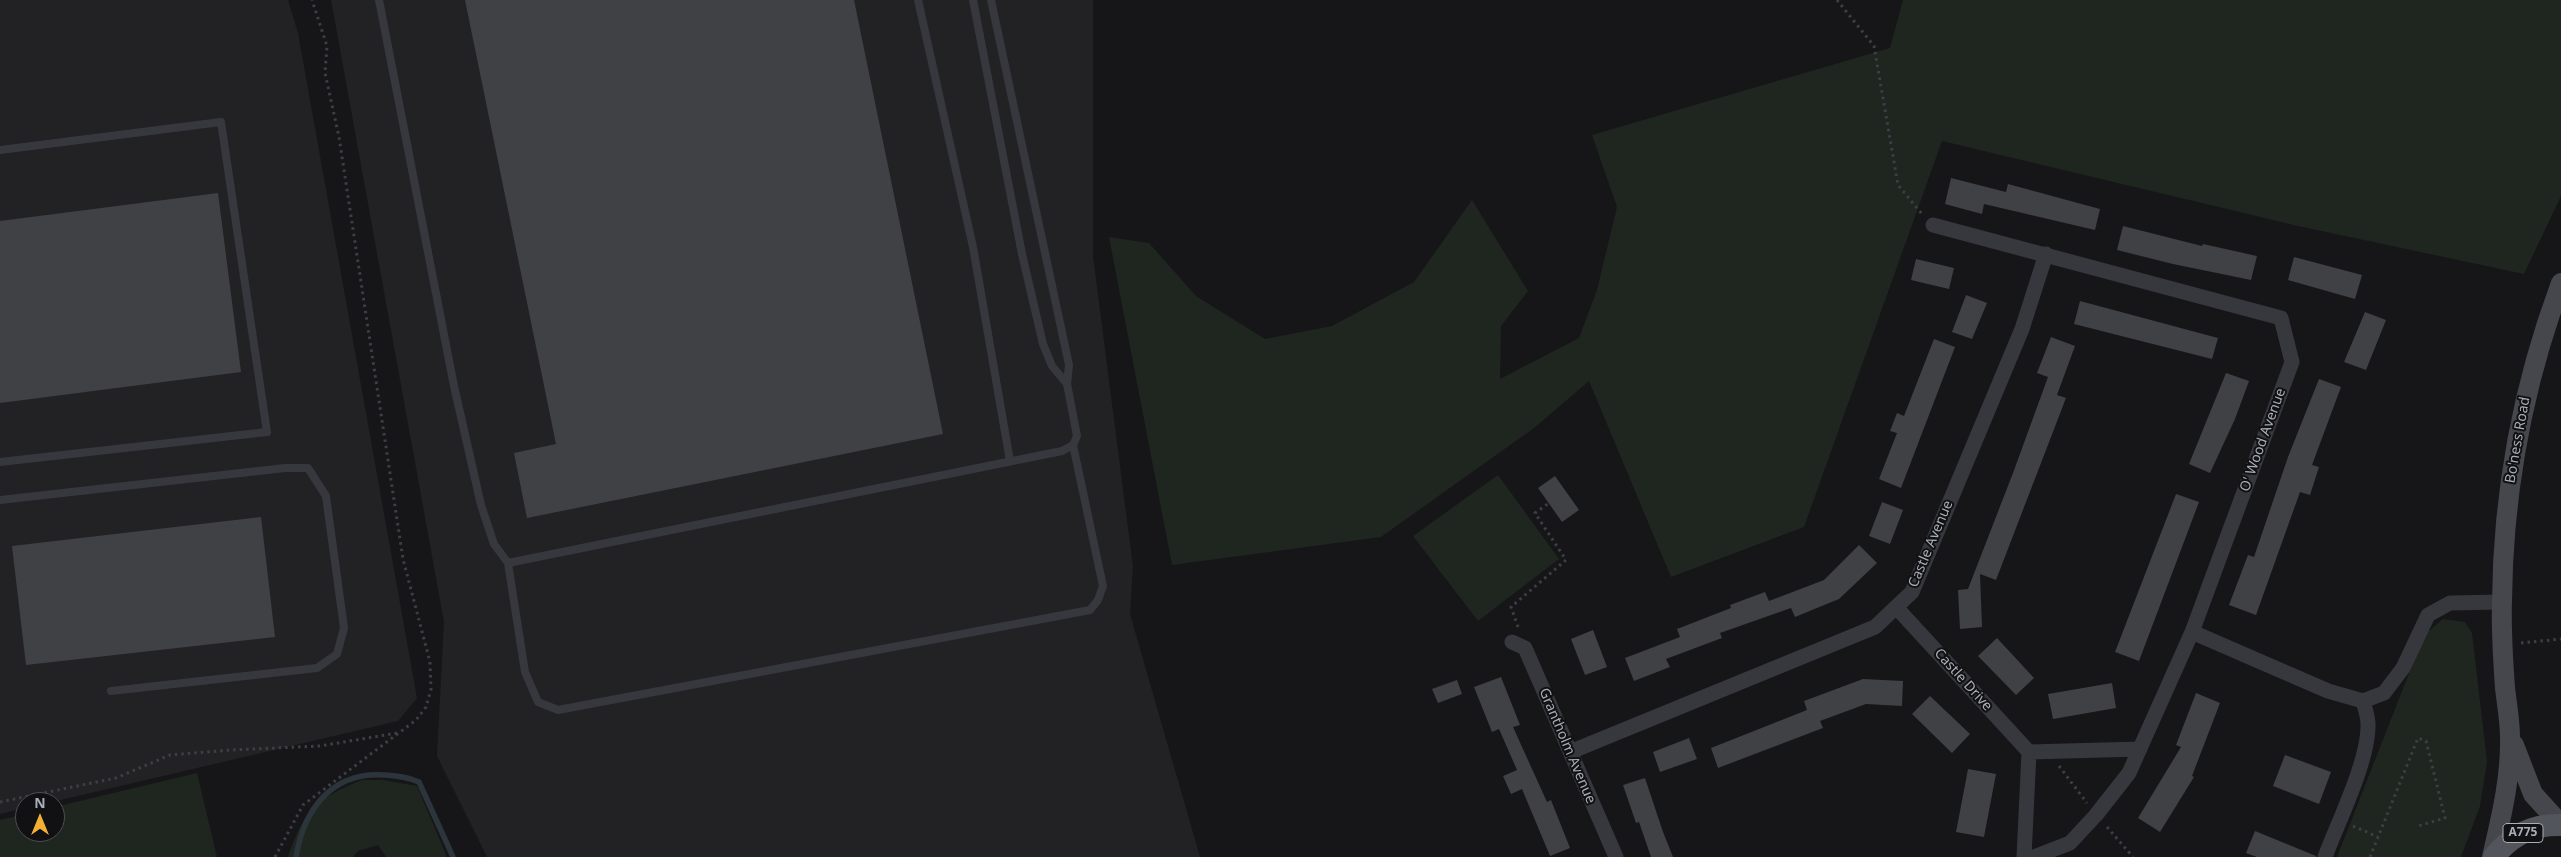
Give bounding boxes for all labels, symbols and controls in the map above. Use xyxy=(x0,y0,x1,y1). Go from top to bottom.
street label: O' Wood Avenue xyxy=(2236,386,2290,494)
street label: Bo'ness Road xyxy=(2502,396,2534,484)
street label: Castle Avenue xyxy=(1905,498,1957,590)
street label: Castle Drive xyxy=(1931,645,1995,715)
street label: Grantholm Avenue xyxy=(1535,686,1599,806)
north arrow xyxy=(15,792,65,842)
text: N xyxy=(34,793,46,812)
road number: A775 xyxy=(2503,824,2543,842)

